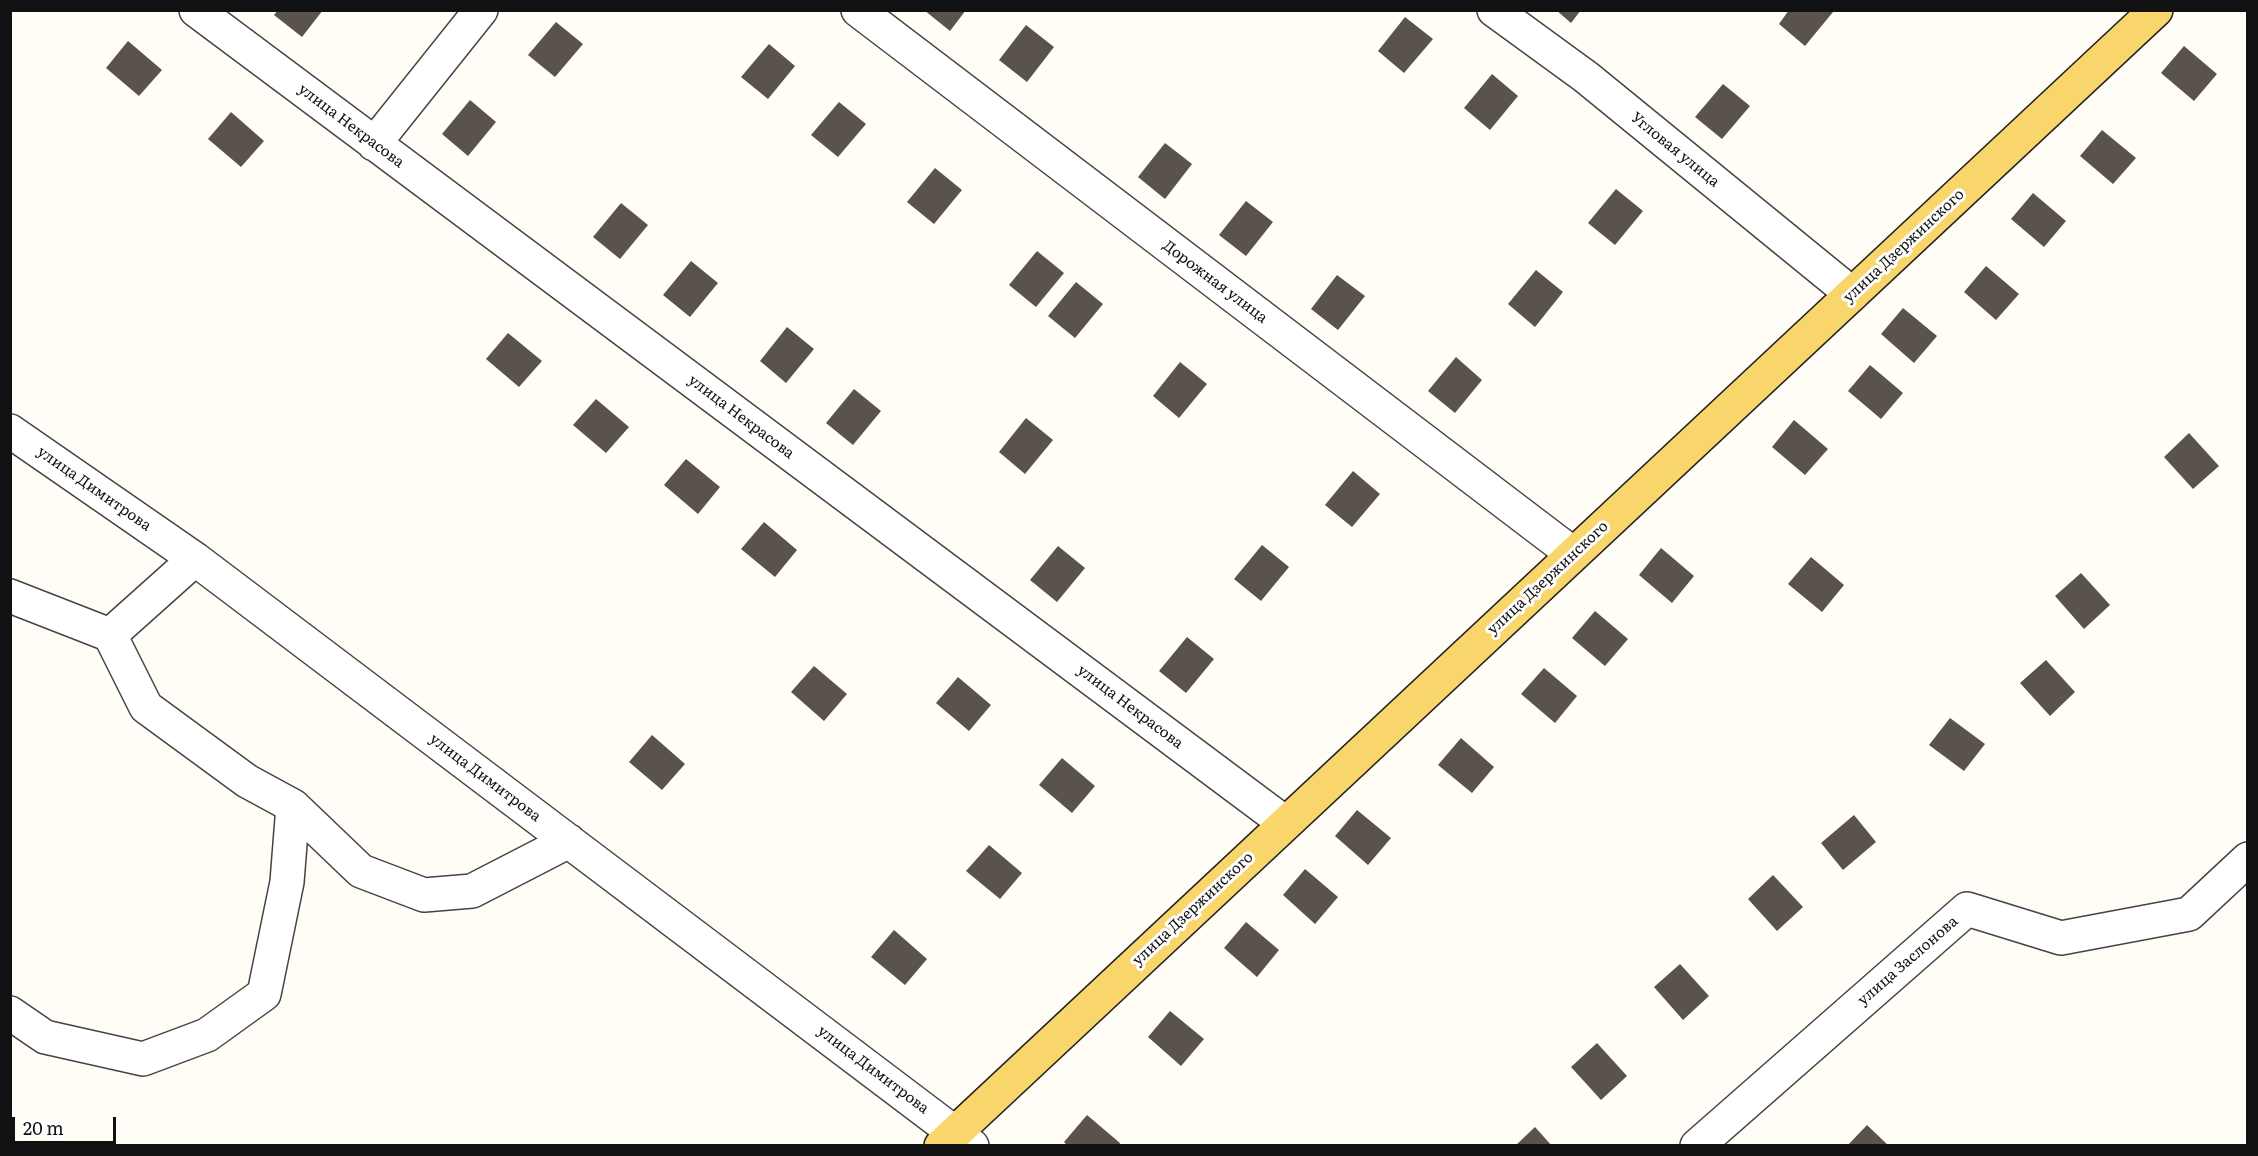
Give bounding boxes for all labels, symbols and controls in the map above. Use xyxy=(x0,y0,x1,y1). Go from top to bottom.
street label: улица Некрасова xyxy=(294,80,408,172)
street label: Угловая улица xyxy=(1627,109,1723,191)
street label: улица Дзержинского xyxy=(1840,185,1968,307)
street label: Дорожная улица xyxy=(1159,237,1271,327)
street label: улица Некрасова xyxy=(684,371,798,463)
street label: улица Димитрова xyxy=(34,443,154,535)
street label: улица Дзержинского xyxy=(1484,517,1612,639)
street label: улица Некрасова xyxy=(1073,661,1187,753)
street label: улица Димитрова xyxy=(426,730,544,826)
street label: улица Дзержинского xyxy=(1129,848,1257,970)
street label: улица Заслонова xyxy=(1854,913,1962,1009)
street label: улица Димитрова xyxy=(814,1022,932,1118)
scale bar xyxy=(15,1105,118,1143)
text: 20 m xyxy=(23,1114,64,1141)

